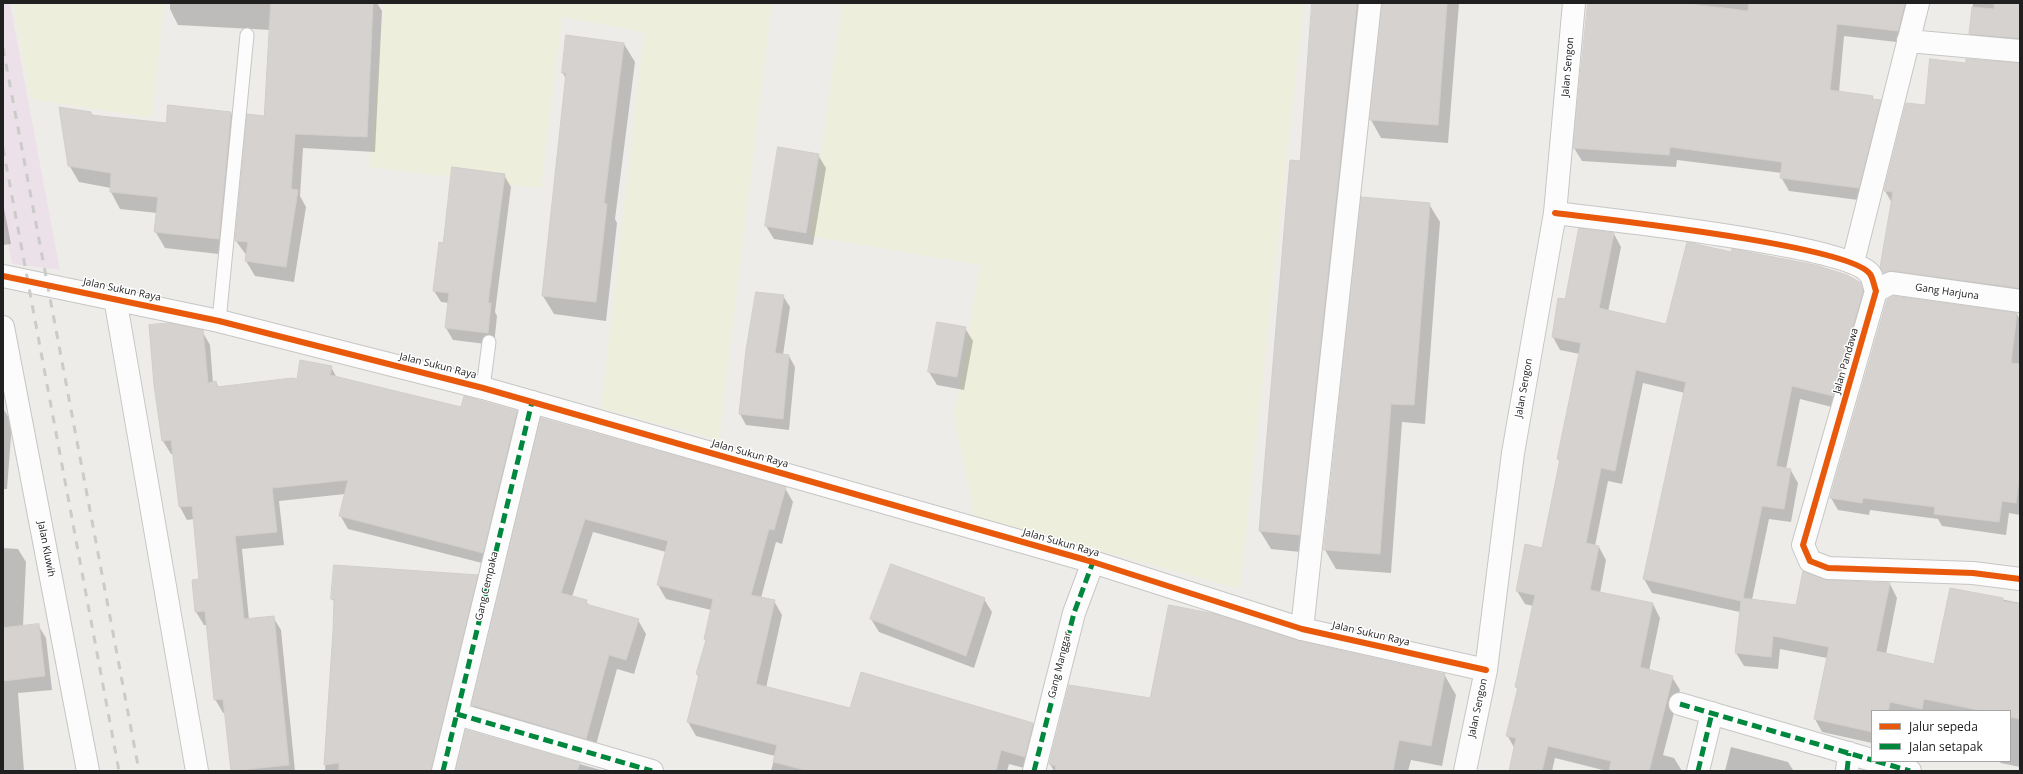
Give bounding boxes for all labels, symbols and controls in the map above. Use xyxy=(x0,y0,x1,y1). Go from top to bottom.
street label: Jalan Sengon xyxy=(1559,37,1577,97)
street label: Jalan Sukun Raya xyxy=(82,276,162,304)
street label: Gang Harjuna xyxy=(1914,282,1980,302)
street label: Jalan Pandawa xyxy=(1831,327,1861,395)
street label: Jalan Sukun Raya xyxy=(398,351,478,381)
street label: Jalan Sengon xyxy=(1513,357,1535,419)
street label: Jalan Sukun Raya xyxy=(710,437,790,471)
street label: Jalan Kluwih xyxy=(35,520,57,578)
street label: Jalan Sukun Raya xyxy=(1021,526,1101,560)
street label: Gang Cempaka xyxy=(473,550,501,622)
street label: Jalan Sukun Raya xyxy=(1331,619,1411,649)
street label: Gang Manggar xyxy=(1046,630,1074,700)
street label: Jalan Sengon xyxy=(1466,677,1490,739)
legend xyxy=(1871,710,2011,762)
text: Jalur sepeda xyxy=(1909,718,1978,735)
text: Jalan setapak xyxy=(1909,738,1983,755)

